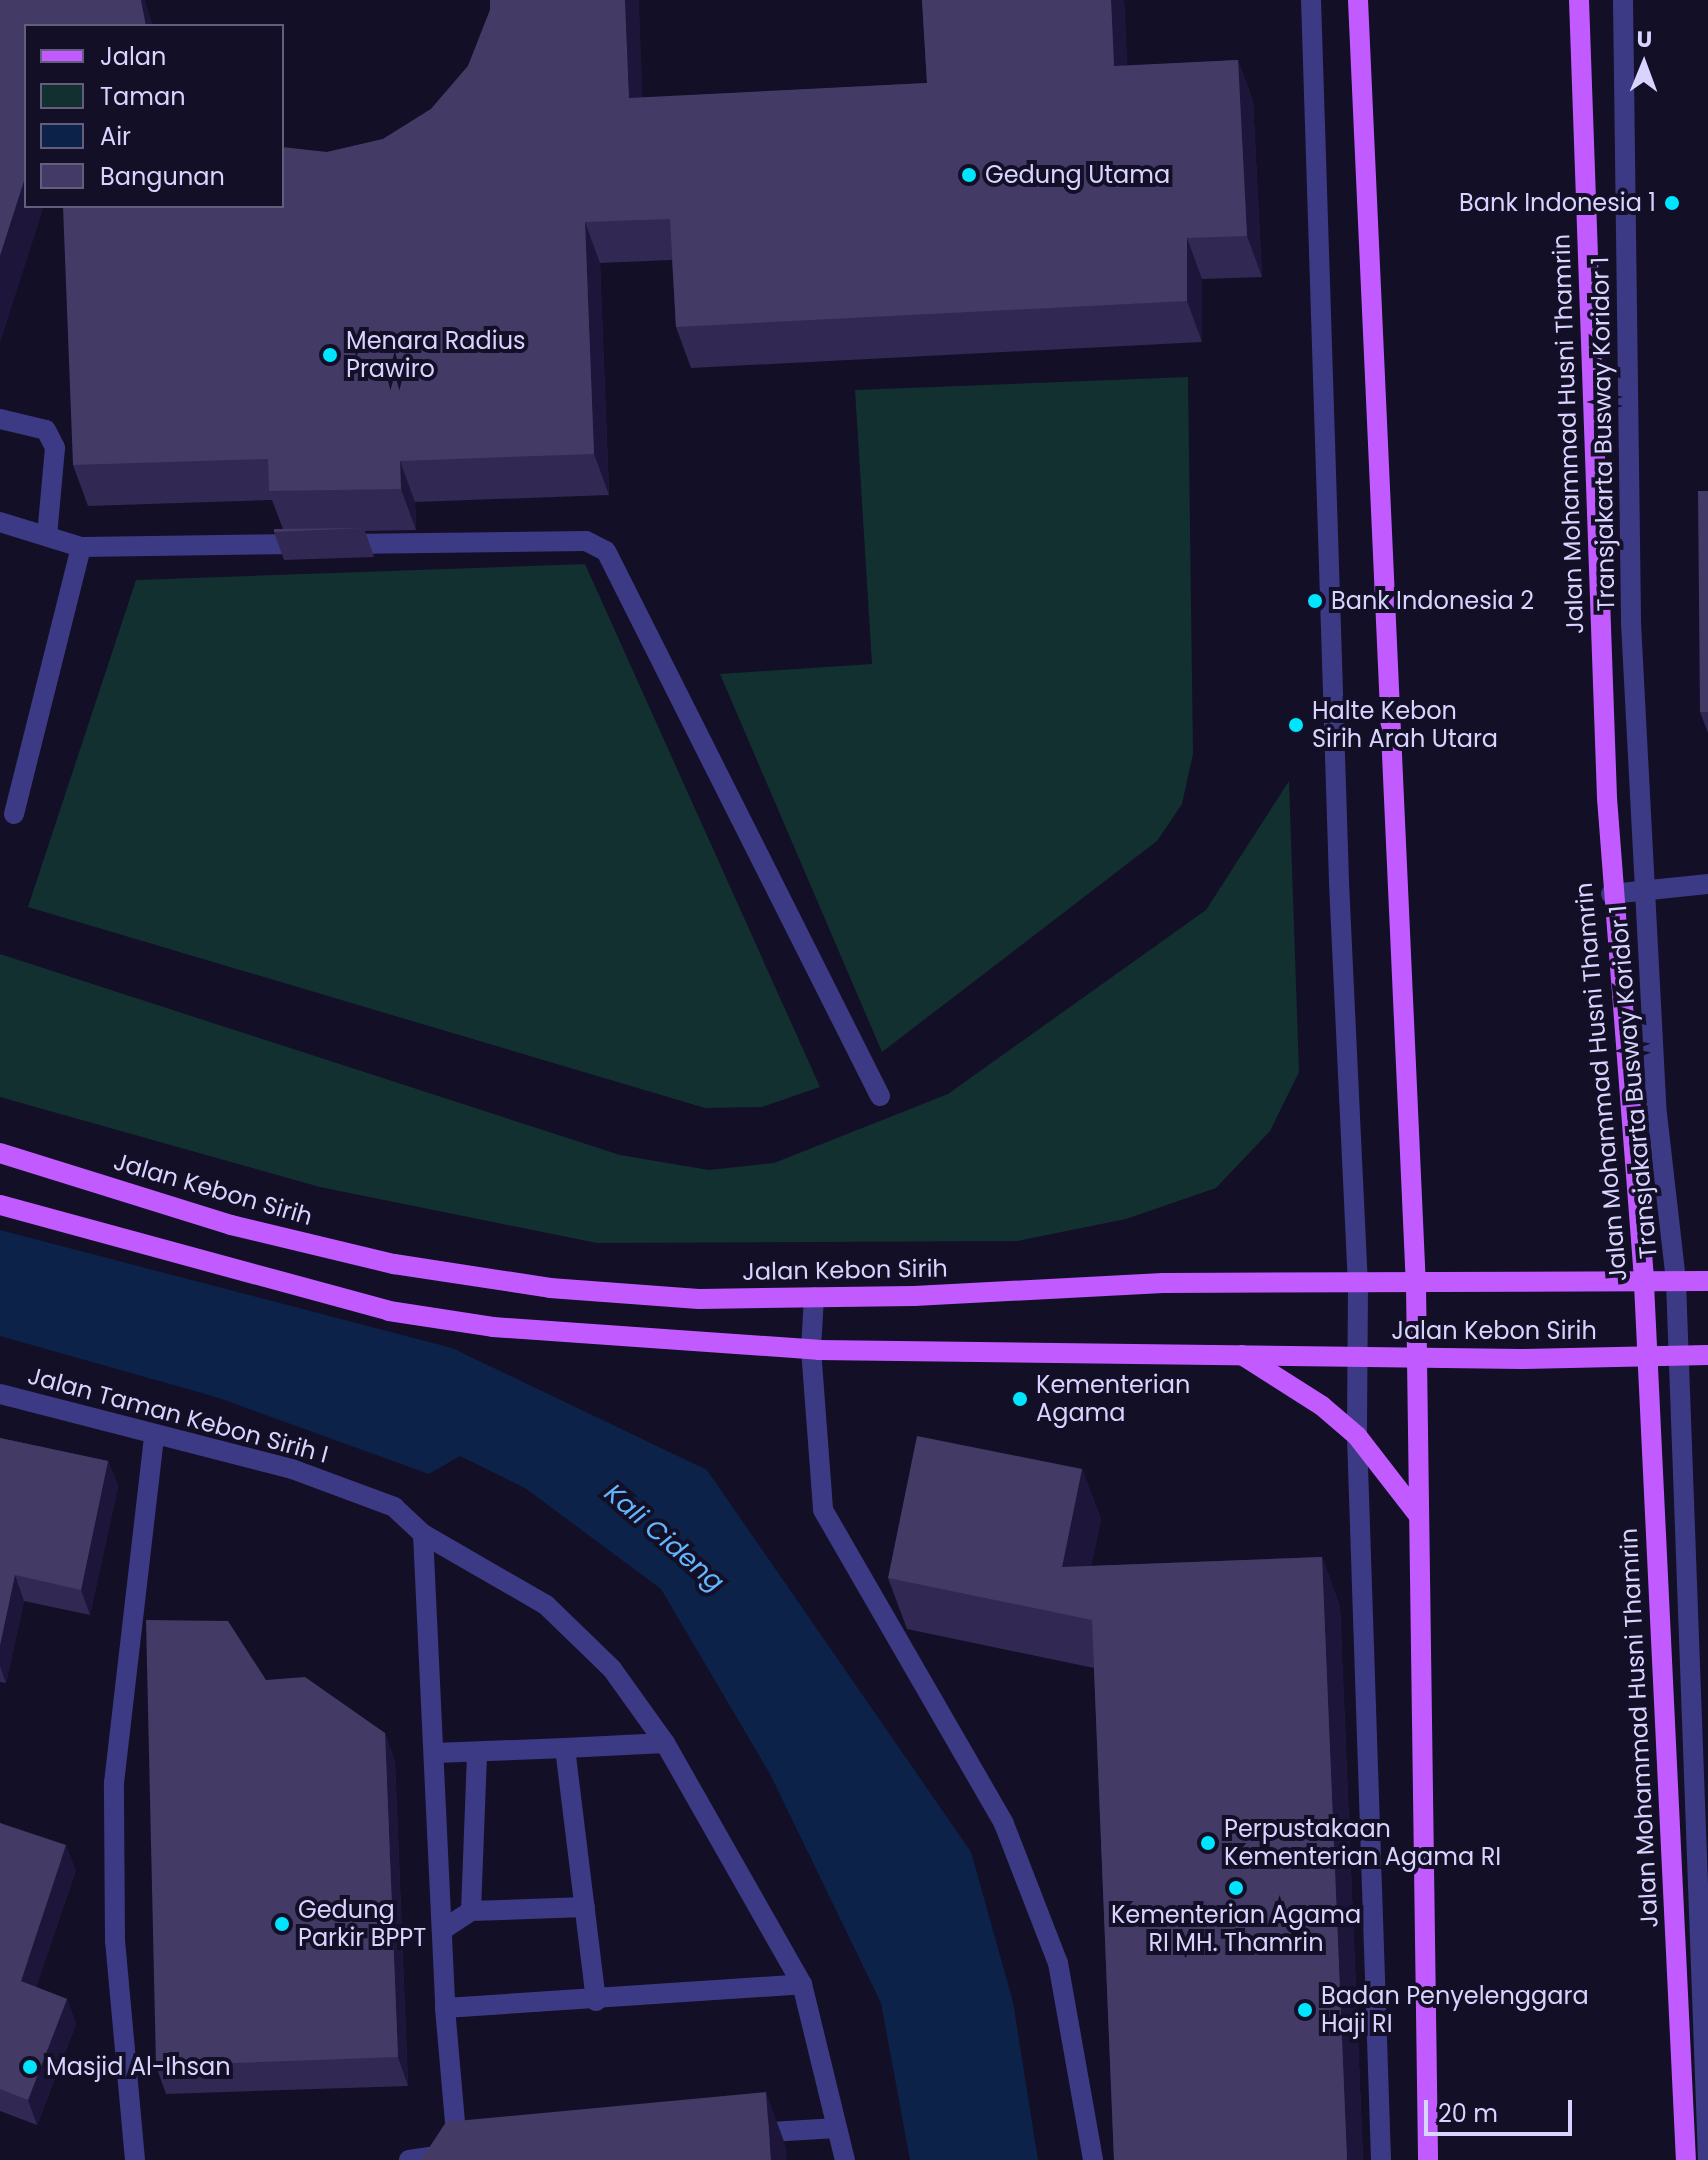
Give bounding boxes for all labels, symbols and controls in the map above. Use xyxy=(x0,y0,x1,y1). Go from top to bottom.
legend xyxy=(24,24,284,208)
north arrow xyxy=(1604,24,1684,104)
text: U xyxy=(1636,24,1652,55)
text: Jalan xyxy=(100,40,166,73)
text: Taman xyxy=(100,80,186,113)
text: Air xyxy=(100,120,131,153)
text: Bangunan xyxy=(100,160,225,193)
place label: Gedung Utama xyxy=(985,161,1170,189)
marker: Gedung Utama xyxy=(960,166,978,184)
place label: Bank Indonesia 1 xyxy=(1459,189,1656,217)
marker: Bank Indonesia 1 xyxy=(1663,194,1681,212)
street label: Jalan Mohammad Husni Thamrin xyxy=(1547,233,1589,635)
street label: Transjakarta Busway Koridor 1 xyxy=(1586,256,1620,612)
place label: Menara Radius Prawiro xyxy=(346,327,526,383)
marker: Menara Radius Prawiro xyxy=(321,346,339,364)
place label: Bank Indonesia 2 xyxy=(1331,587,1534,615)
marker: Bank Indonesia 2 xyxy=(1306,592,1324,610)
place label: Halte Kebon Sirih Arah Utara xyxy=(1312,697,1498,753)
marker: Halte Kebon Sirih Arah Utara xyxy=(1287,716,1305,734)
street label: Jalan Mohammad Husni Thamrin xyxy=(1569,881,1633,1283)
street label: Transjakarta Busway Koridor 1 xyxy=(1603,904,1663,1260)
street label: Jalan Kebon Sirih xyxy=(110,1147,316,1231)
street label: Jalan Kebon Sirih xyxy=(742,1254,948,1286)
street label: Jalan Kebon Sirih xyxy=(1391,1317,1597,1345)
street label: Jalan Taman Kebon Sirih I xyxy=(25,1361,331,1469)
place label: Kementerian Agama xyxy=(1036,1371,1190,1427)
marker: Kementerian Agama xyxy=(1011,1390,1029,1408)
water label: Kali Cideng xyxy=(598,1478,730,1598)
street label: Jalan Mohammad Husni Thamrin xyxy=(1614,1527,1664,1929)
place label: Perpustakaan Kementerian Agama RI xyxy=(1224,1815,1501,1871)
marker: Perpustakaan Kementerian Agama RI xyxy=(1199,1834,1217,1852)
marker: Kementerian Agama RI MH. Thamrin xyxy=(1227,1879,1245,1897)
place label: Gedung Parkir BPPT xyxy=(298,1896,426,1952)
place label: Kementerian Agama RI MH. Thamrin xyxy=(1111,1901,1361,1957)
marker: Gedung Parkir BPPT xyxy=(273,1915,291,1933)
place label: Badan Penyelenggara Haji RI xyxy=(1321,1982,1589,2038)
marker: Badan Penyelenggara Haji RI xyxy=(1296,2001,1314,2019)
place label: Masjid Al-Ihsan xyxy=(46,2053,231,2081)
marker: Masjid Al-Ihsan xyxy=(21,2058,39,2076)
scale bar xyxy=(1428,2084,1576,2134)
text: 20 m xyxy=(1438,2097,1498,2130)

